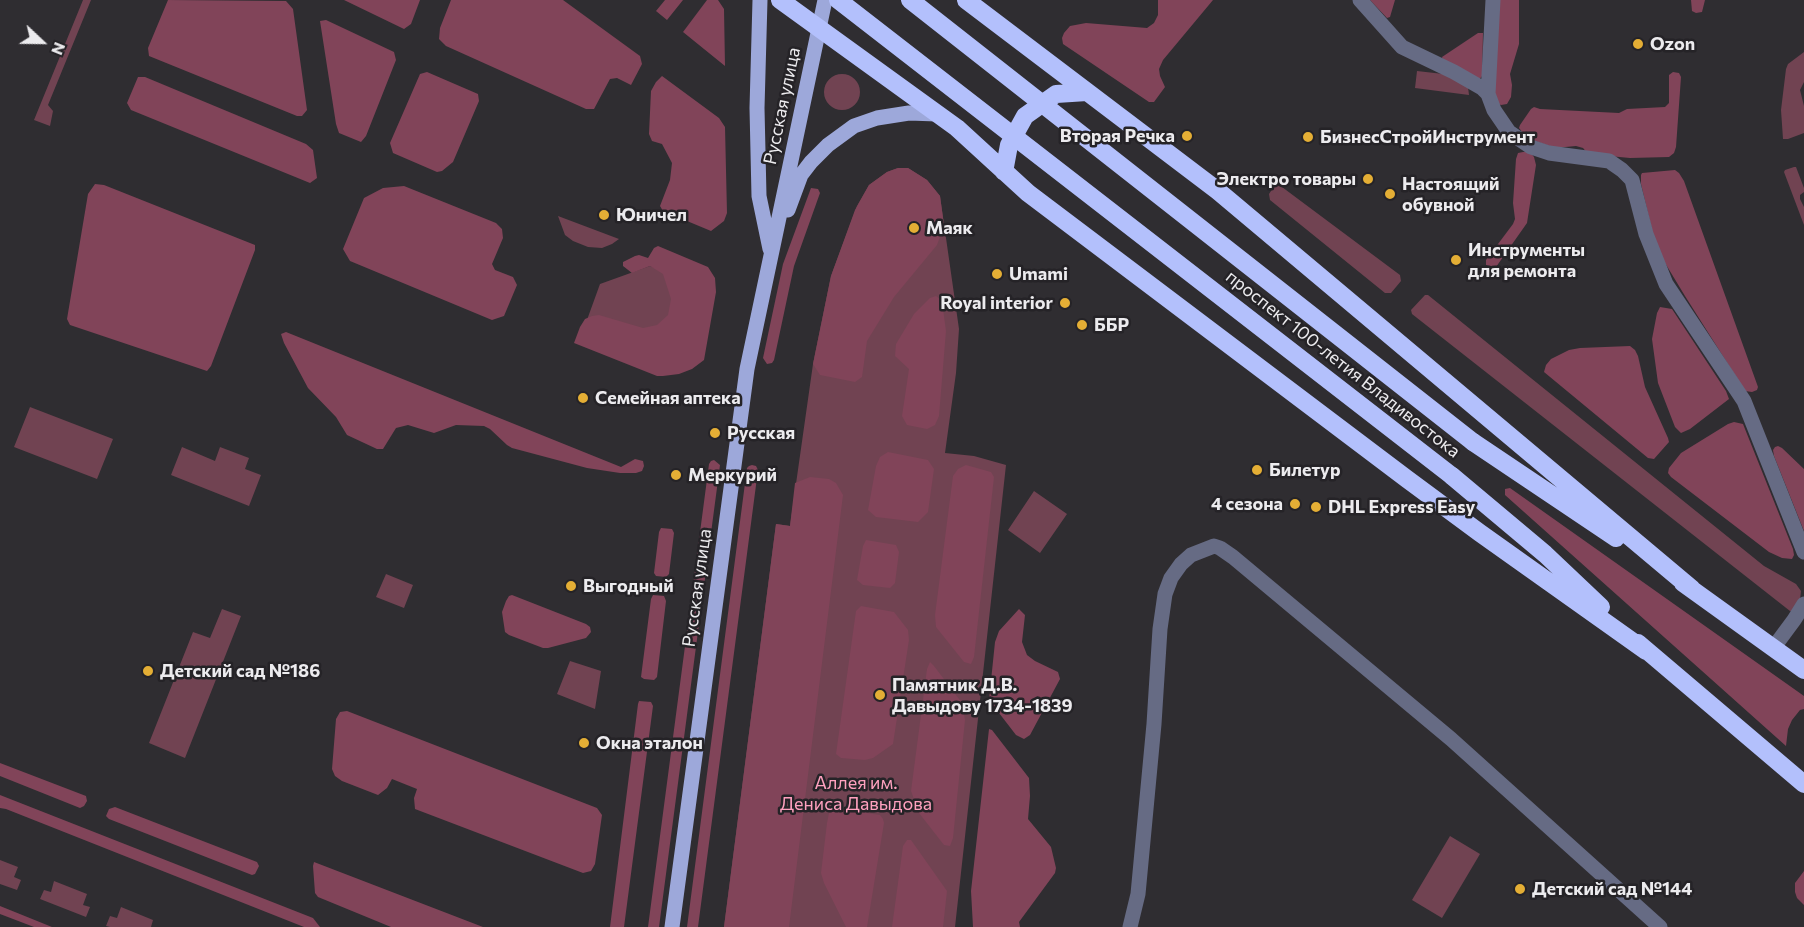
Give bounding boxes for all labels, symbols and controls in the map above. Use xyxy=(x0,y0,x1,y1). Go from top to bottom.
north arrow xyxy=(12,12,72,72)
place label: Ozon xyxy=(1650,33,1695,55)
marker: Ozon xyxy=(1631,37,1645,51)
text: N xyxy=(48,40,70,58)
street label: Русская улица xyxy=(759,45,805,167)
place label: Вторая Речка xyxy=(1060,125,1175,147)
place label: БизнесСтройИнструмент xyxy=(1320,126,1535,148)
marker: Вторая Речка xyxy=(1180,129,1194,143)
marker: БизнесСтройИнструмент xyxy=(1301,130,1315,144)
place label: Электро товары xyxy=(1217,168,1356,190)
marker: Электро товары xyxy=(1361,172,1375,186)
place label: Настоящий обувной xyxy=(1402,173,1500,216)
marker: Настоящий обувной xyxy=(1383,187,1397,201)
place label: Юничел xyxy=(616,204,687,226)
marker: Юничел xyxy=(597,208,611,222)
place label: Маяк xyxy=(926,217,973,239)
marker: Маяк xyxy=(907,221,921,235)
place label: Инструменты для ремонта xyxy=(1468,239,1585,282)
marker: Инструменты для ремонта xyxy=(1449,253,1463,267)
place label: Umami xyxy=(1009,263,1068,285)
street label: проспект 100-летия Владивостока xyxy=(1221,266,1465,462)
marker: Umami xyxy=(990,267,1004,281)
place label: Royal interior xyxy=(940,292,1053,314)
marker: Royal interior xyxy=(1058,296,1072,310)
place label: ББР xyxy=(1094,314,1129,336)
marker: ББР xyxy=(1075,318,1089,332)
place label: Семейная аптека xyxy=(595,387,741,409)
marker: Семейная аптека xyxy=(576,391,590,405)
place label: Русская xyxy=(727,422,795,444)
marker: Русская xyxy=(708,426,722,440)
place label: Билетур xyxy=(1269,459,1341,481)
marker: Билетур xyxy=(1250,463,1264,477)
place label: Меркурий xyxy=(688,464,777,486)
marker: Меркурий xyxy=(669,468,683,482)
place label: 4 сезона xyxy=(1211,493,1283,515)
place label: DHL Express Easy xyxy=(1328,496,1475,518)
marker: 4 сезона xyxy=(1288,497,1302,511)
marker: DHL Express Easy xyxy=(1309,500,1323,514)
street label: Русская улица xyxy=(678,527,716,649)
place label: Выгодный xyxy=(583,575,674,597)
marker: Выгодный xyxy=(564,579,578,593)
place label: Детский сад №186 xyxy=(160,660,320,682)
marker: Детский сад №186 xyxy=(141,664,155,678)
place label: Памятник Д.В. Давыдову 1734-1839 xyxy=(892,674,1073,716)
marker: Памятник Д.В. Давыдову 1734-1839 xyxy=(873,688,887,702)
place label: Окна эталон xyxy=(596,732,703,754)
marker: Окна эталон xyxy=(577,736,591,750)
park label: Аллея им. Дениса Давыдова xyxy=(780,772,932,814)
place label: Детский сад №144 xyxy=(1532,878,1692,900)
marker: Детский сад №144 xyxy=(1513,882,1527,896)

